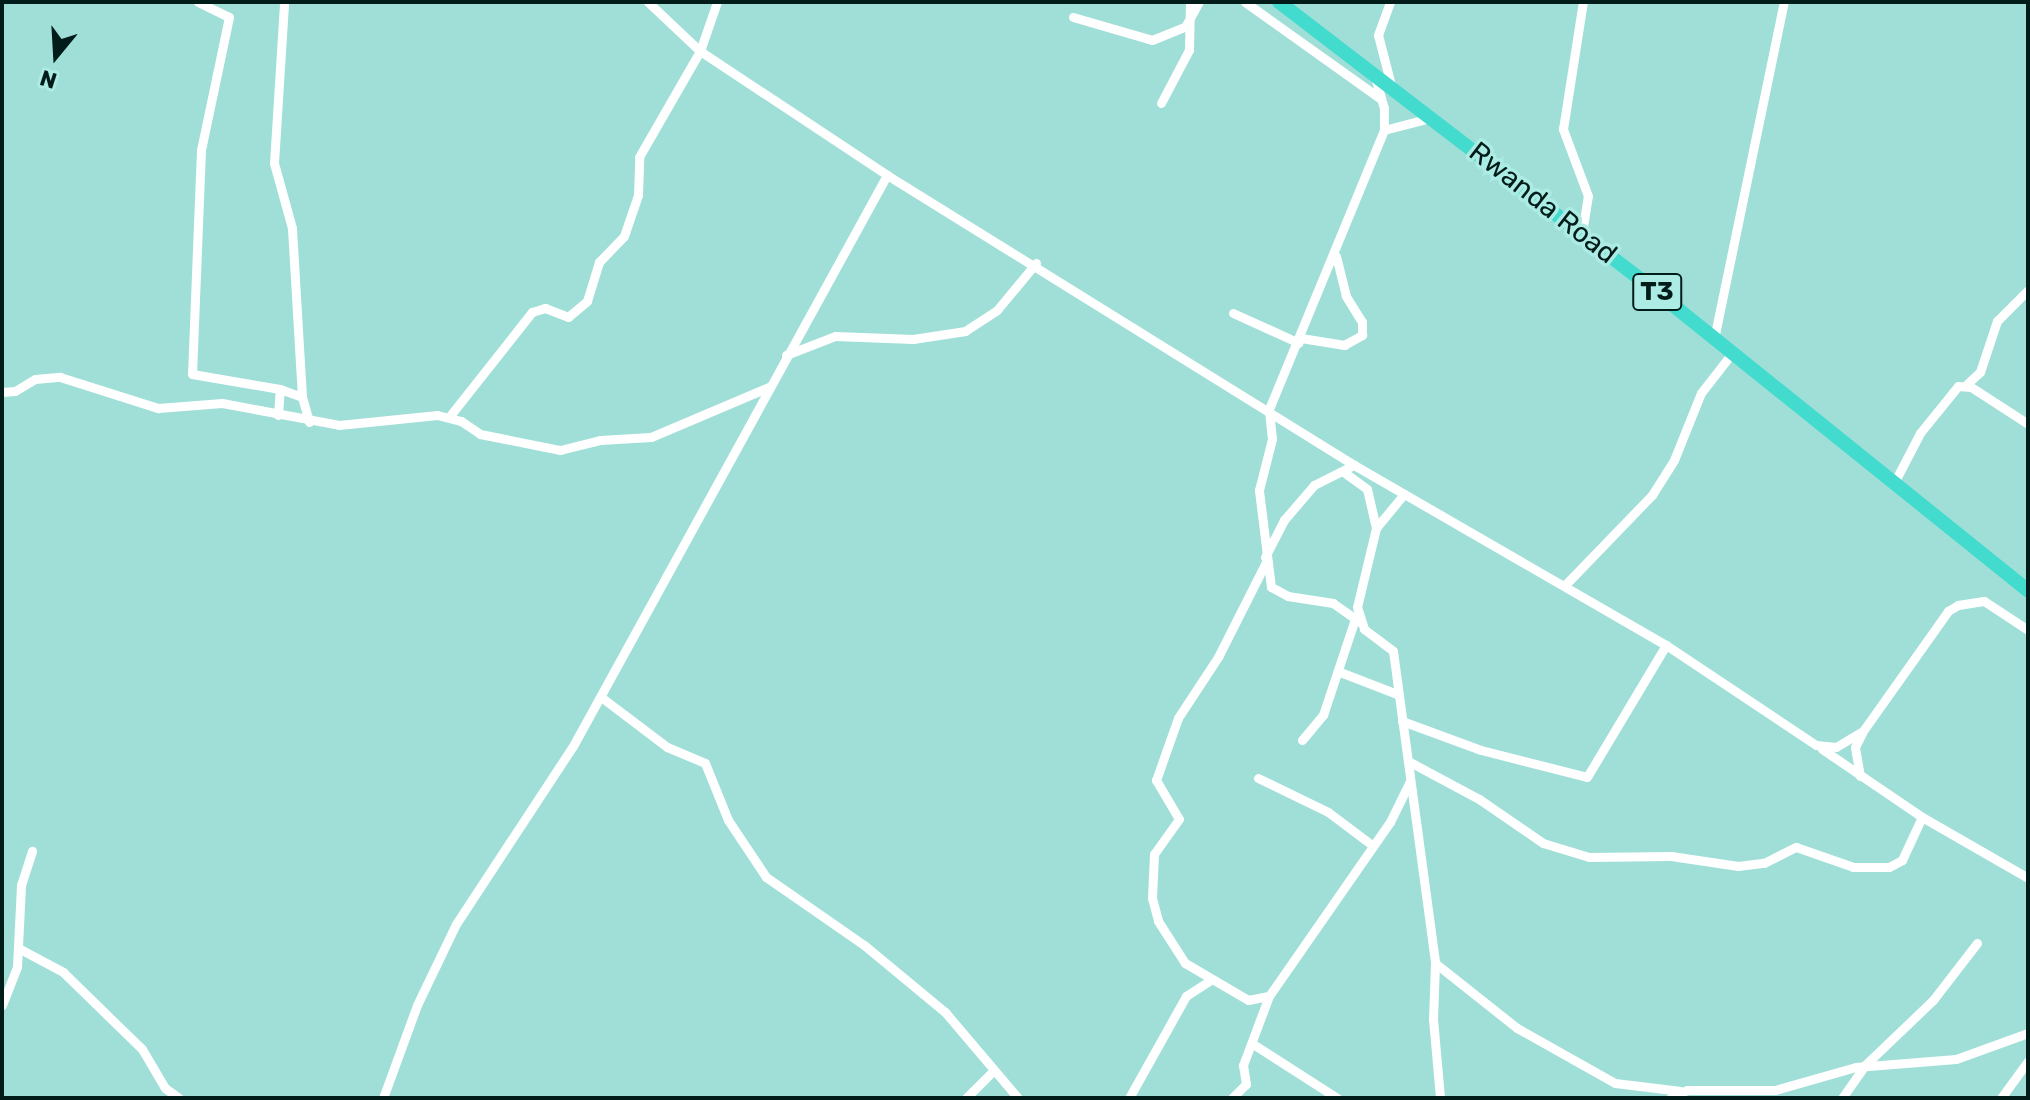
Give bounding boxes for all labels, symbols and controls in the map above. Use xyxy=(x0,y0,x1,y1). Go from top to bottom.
north arrow xyxy=(16,16,96,96)
text: N xyxy=(37,64,60,95)
street label: Rwanda Road xyxy=(1462,135,1624,271)
road number: T3 xyxy=(1631,270,1683,314)

